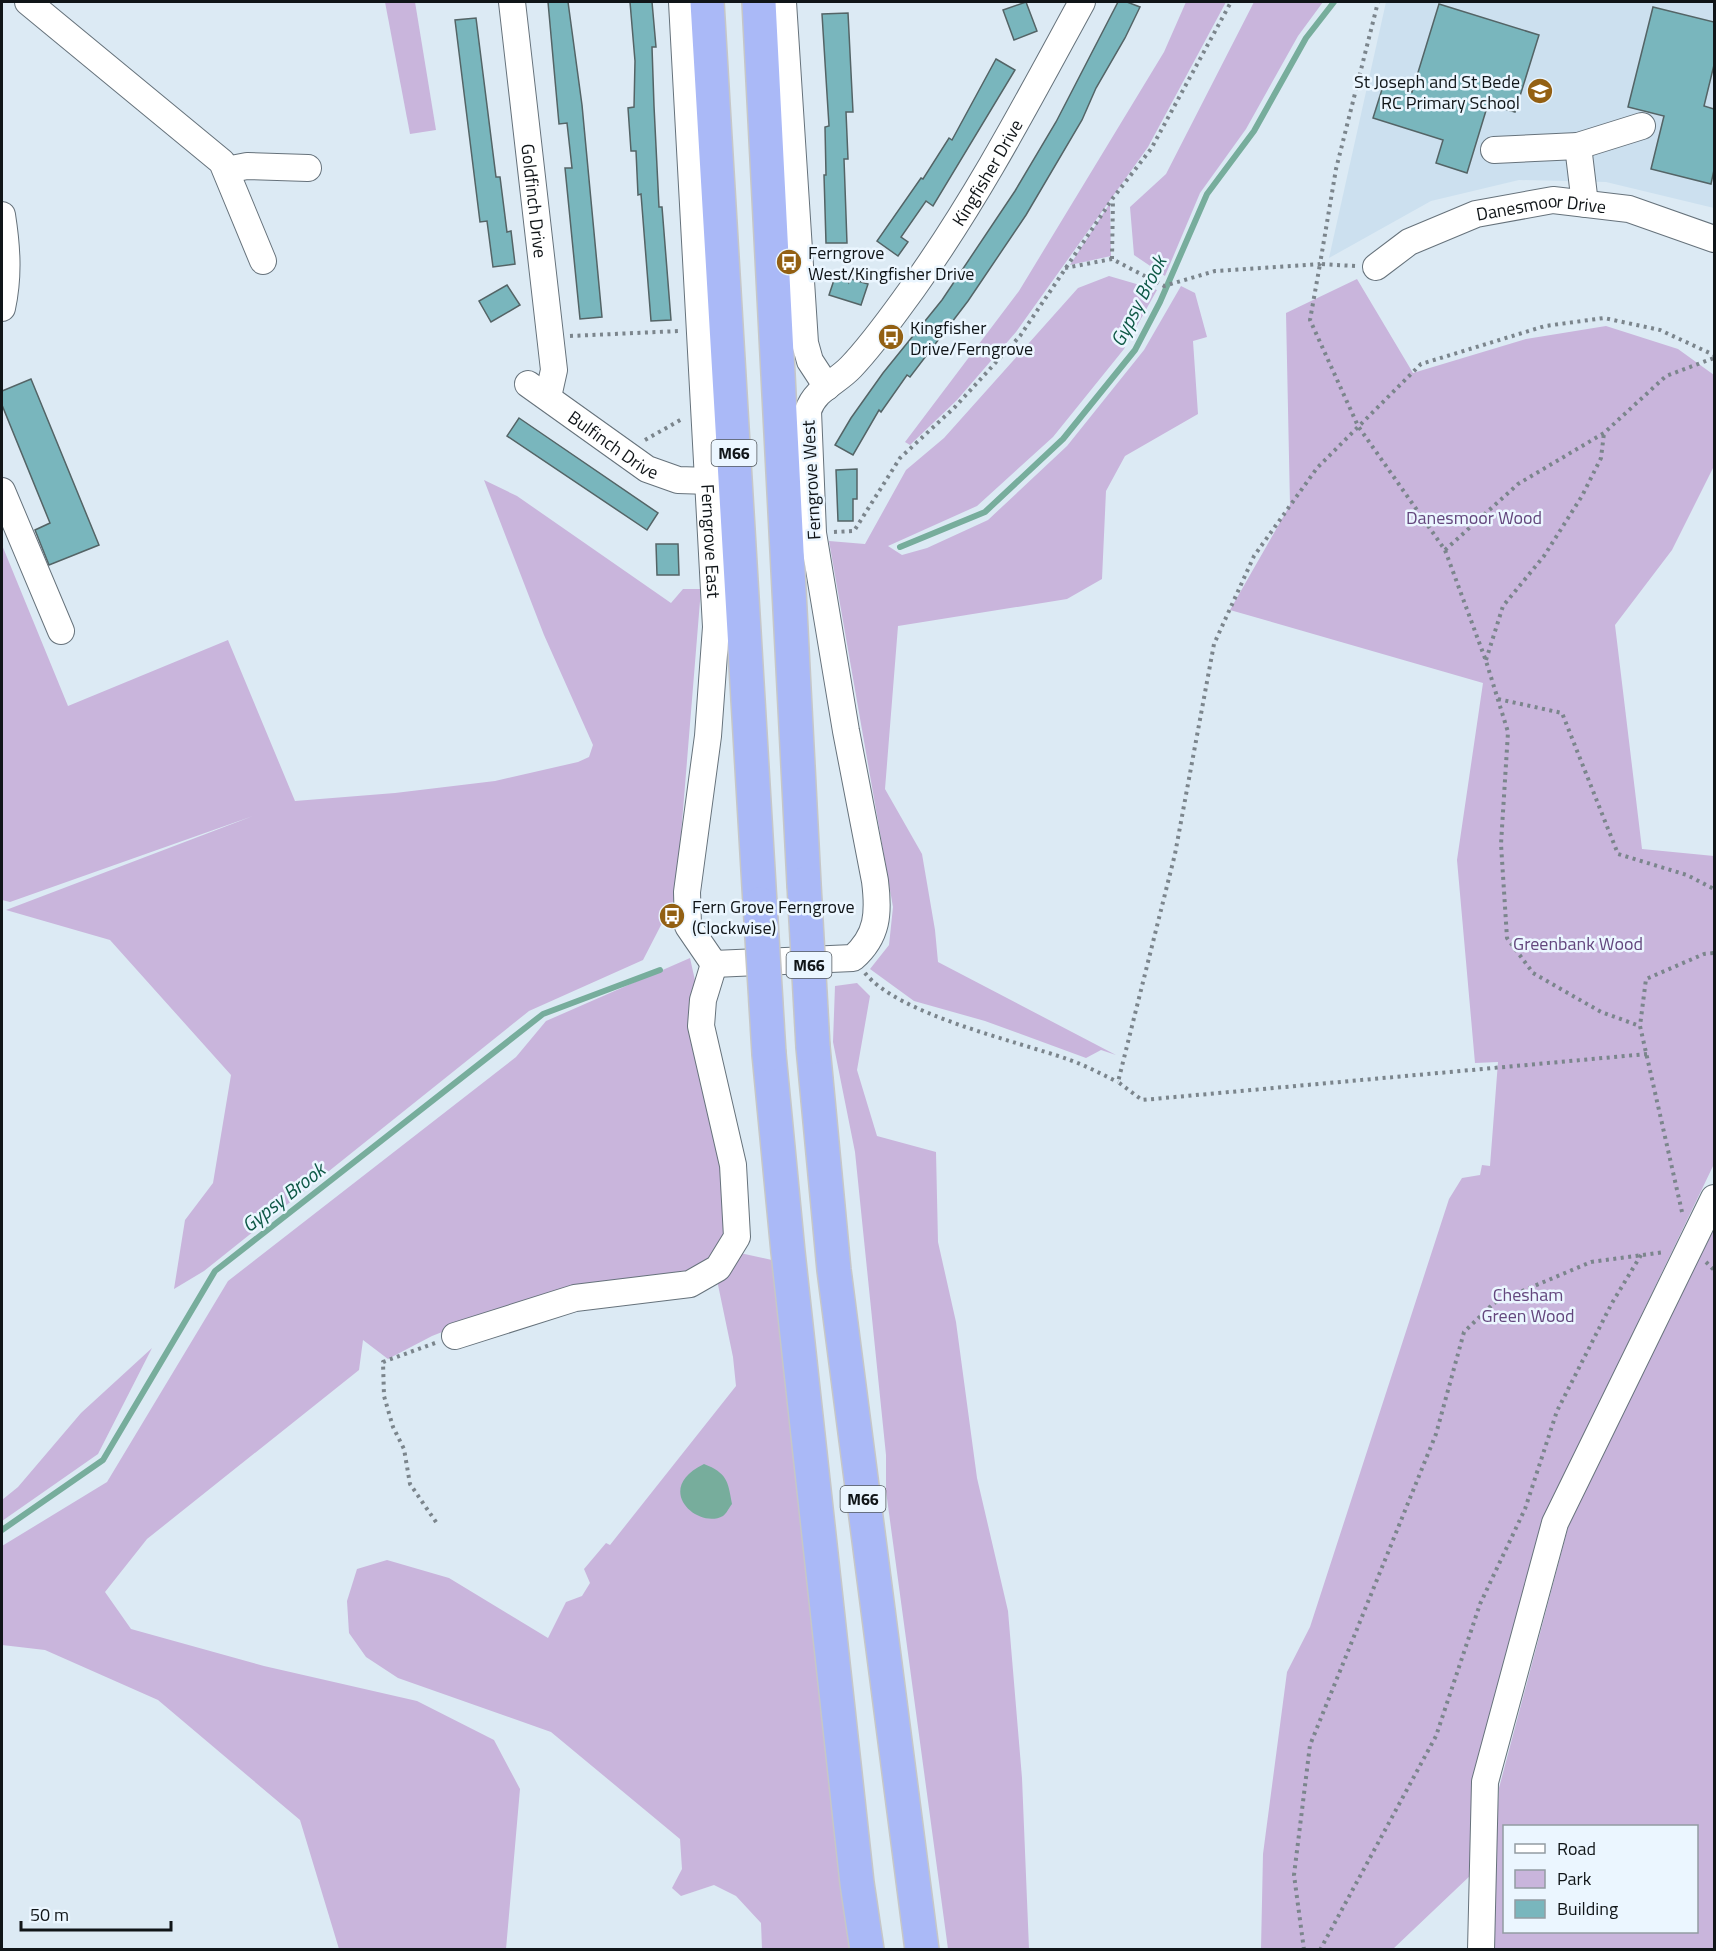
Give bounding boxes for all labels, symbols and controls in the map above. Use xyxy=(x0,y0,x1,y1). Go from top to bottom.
place label: St Joseph and St Bede RC Primary School xyxy=(1354,68,1520,116)
school or university icon: St Joseph and St Bede RC Primary School xyxy=(1525,76,1555,106)
street label: Kingfisher Drive xyxy=(945,114,1029,231)
street label: Goldfinch Drive xyxy=(515,142,555,259)
street label: Danesmoor Drive xyxy=(1474,186,1608,227)
place label: Ferngrove West/Kingfisher Drive xyxy=(808,239,974,287)
bus stop icon: Ferngrove West/Kingfisher Drive xyxy=(774,247,804,277)
water label: Gypsy Brook xyxy=(1102,248,1175,352)
place label: Kingfisher Drive/Ferngrove xyxy=(910,314,1033,362)
bus stop icon: Kingfisher Drive/Ferngrove xyxy=(876,322,906,352)
street label: Bulfinch Drive xyxy=(563,403,662,486)
street label: Ferngrove West xyxy=(794,419,828,540)
road number: M66 xyxy=(712,440,756,466)
street label: Ferngrove East xyxy=(695,484,728,600)
park label: Danesmoor Wood xyxy=(1406,504,1542,531)
place label: Fern Grove Ferngrove (Clockwise) xyxy=(692,893,854,941)
bus stop icon: Fern Grove Ferngrove (Clockwise) xyxy=(657,901,687,931)
park label: Greenbank Wood xyxy=(1513,930,1643,957)
road number: M66 xyxy=(786,952,832,978)
water label: Gypsy Brook xyxy=(235,1153,333,1240)
park label: Chesham Green Wood xyxy=(1481,1281,1575,1329)
road number: M66 xyxy=(840,1486,886,1512)
legend xyxy=(1503,1825,1698,1933)
text: Road xyxy=(1557,1835,1596,1862)
text: Park xyxy=(1557,1865,1592,1892)
scale bar xyxy=(21,1894,171,1932)
text: Building xyxy=(1557,1895,1618,1922)
text: 50 m xyxy=(30,1901,69,1928)

